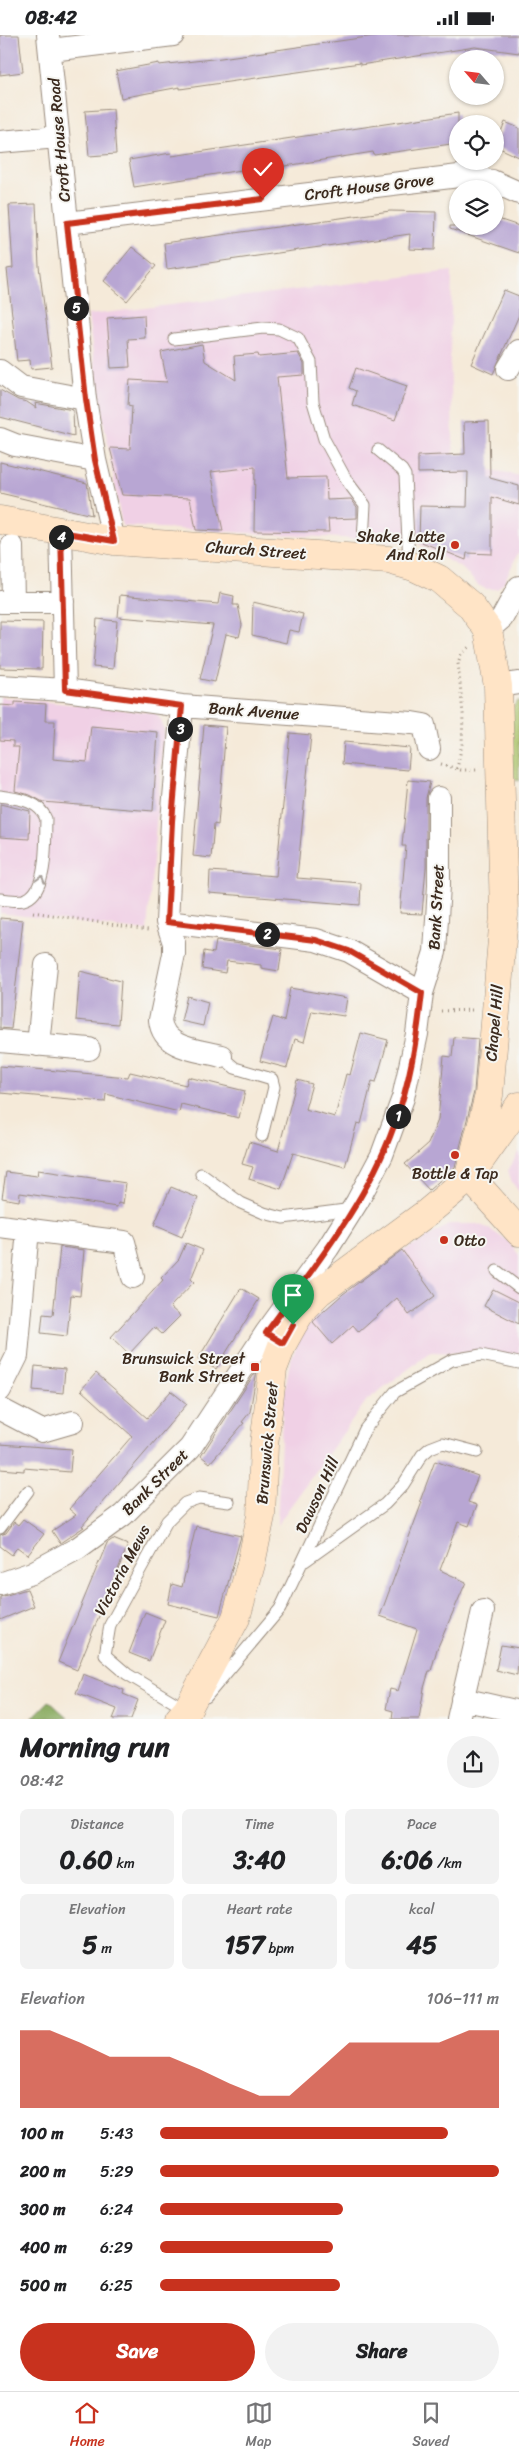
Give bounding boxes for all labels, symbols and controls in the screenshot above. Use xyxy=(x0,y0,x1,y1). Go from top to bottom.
text: 08:42 xyxy=(25,1,77,34)
north arrow xyxy=(449,50,504,105)
map controls xyxy=(449,50,504,235)
street label: Croft House Road xyxy=(39,75,79,203)
button: locate xyxy=(449,115,504,170)
pin xyxy=(242,148,284,199)
icon: check xyxy=(249,155,277,183)
street label: Croft House Grove xyxy=(303,165,436,209)
button: layers xyxy=(449,180,504,235)
pin: 5 xyxy=(64,295,88,321)
text: 5 xyxy=(72,296,81,321)
place label: Shake, Latte And Roll xyxy=(356,522,445,569)
pin: 4 xyxy=(48,525,74,549)
text: 4 xyxy=(57,525,66,550)
street label: Church Street xyxy=(205,532,307,568)
marker: Shake, Latte And Roll xyxy=(449,539,461,551)
street label: Bank Avenue xyxy=(208,693,300,729)
pin: 3 xyxy=(168,717,192,741)
text: 3 xyxy=(177,717,184,742)
street label: Bank Street xyxy=(419,863,453,951)
one-way arrow xyxy=(35,875,45,883)
pin: 2 xyxy=(254,921,280,947)
text: 2 xyxy=(263,922,272,947)
street label: Chapel Hill xyxy=(476,983,512,1062)
pin: 1 xyxy=(386,1103,410,1129)
text: 1 xyxy=(395,1104,402,1129)
marker: Bottle & Tap xyxy=(449,1149,461,1161)
place label: Bottle & Tap xyxy=(412,1159,499,1188)
place label: Otto xyxy=(454,1226,486,1255)
marker: Otto xyxy=(438,1234,450,1246)
pin xyxy=(272,1274,314,1325)
icon: arrive xyxy=(279,1281,307,1309)
place label: Brunswick Street Bank Street xyxy=(122,1344,246,1391)
marker: Brunswick Street Bank Street xyxy=(249,1361,261,1373)
street label: Brunswick Street xyxy=(247,1380,287,1506)
street label: Bank Street xyxy=(114,1441,196,1523)
street label: Dawson Hill xyxy=(287,1451,348,1538)
street label: Victoria Mews xyxy=(86,1519,159,1621)
text: Morning run xyxy=(20,1722,170,1771)
button: share xyxy=(447,1736,499,1788)
text: 08:42 xyxy=(20,1766,64,1795)
text: Distance xyxy=(71,1812,124,1837)
text: Time xyxy=(245,1812,274,1837)
text: Pace xyxy=(407,1812,437,1837)
text: 0.60 xyxy=(60,1837,113,1882)
text: 3:40 xyxy=(233,1837,286,1882)
text: 6:06 xyxy=(382,1837,433,1882)
text: km xyxy=(113,1851,135,1876)
text: /km xyxy=(433,1851,462,1876)
text: Elevation xyxy=(69,1897,126,1922)
text: Heart rate xyxy=(227,1897,292,1922)
text: kcal xyxy=(409,1897,435,1922)
text: 5 xyxy=(82,1922,98,1967)
text: 157 xyxy=(225,1922,265,1967)
text: 45 xyxy=(406,1922,437,1967)
text: m xyxy=(98,1936,112,1961)
text: bpm xyxy=(265,1936,294,1961)
text: Elevation xyxy=(20,1984,85,2013)
text: 106–111 m xyxy=(427,1984,499,2013)
text: 100 m xyxy=(20,2119,64,2148)
text: 5:43 xyxy=(100,2119,133,2148)
text: 200 m xyxy=(20,2157,66,2186)
text: 5:29 xyxy=(100,2157,134,2186)
text: 300 m xyxy=(20,2195,65,2224)
text: 6:24 xyxy=(100,2195,133,2224)
text: 400 m xyxy=(20,2233,67,2262)
text: 6:29 xyxy=(100,2233,133,2262)
text: 500 m xyxy=(20,2271,66,2300)
text: 6:25 xyxy=(100,2271,133,2300)
button: Save xyxy=(20,2323,255,2381)
button: Share xyxy=(265,2323,499,2381)
tab: Home xyxy=(70,2399,105,2454)
tab: Map xyxy=(245,2399,273,2454)
tab: Saved xyxy=(412,2399,449,2454)

